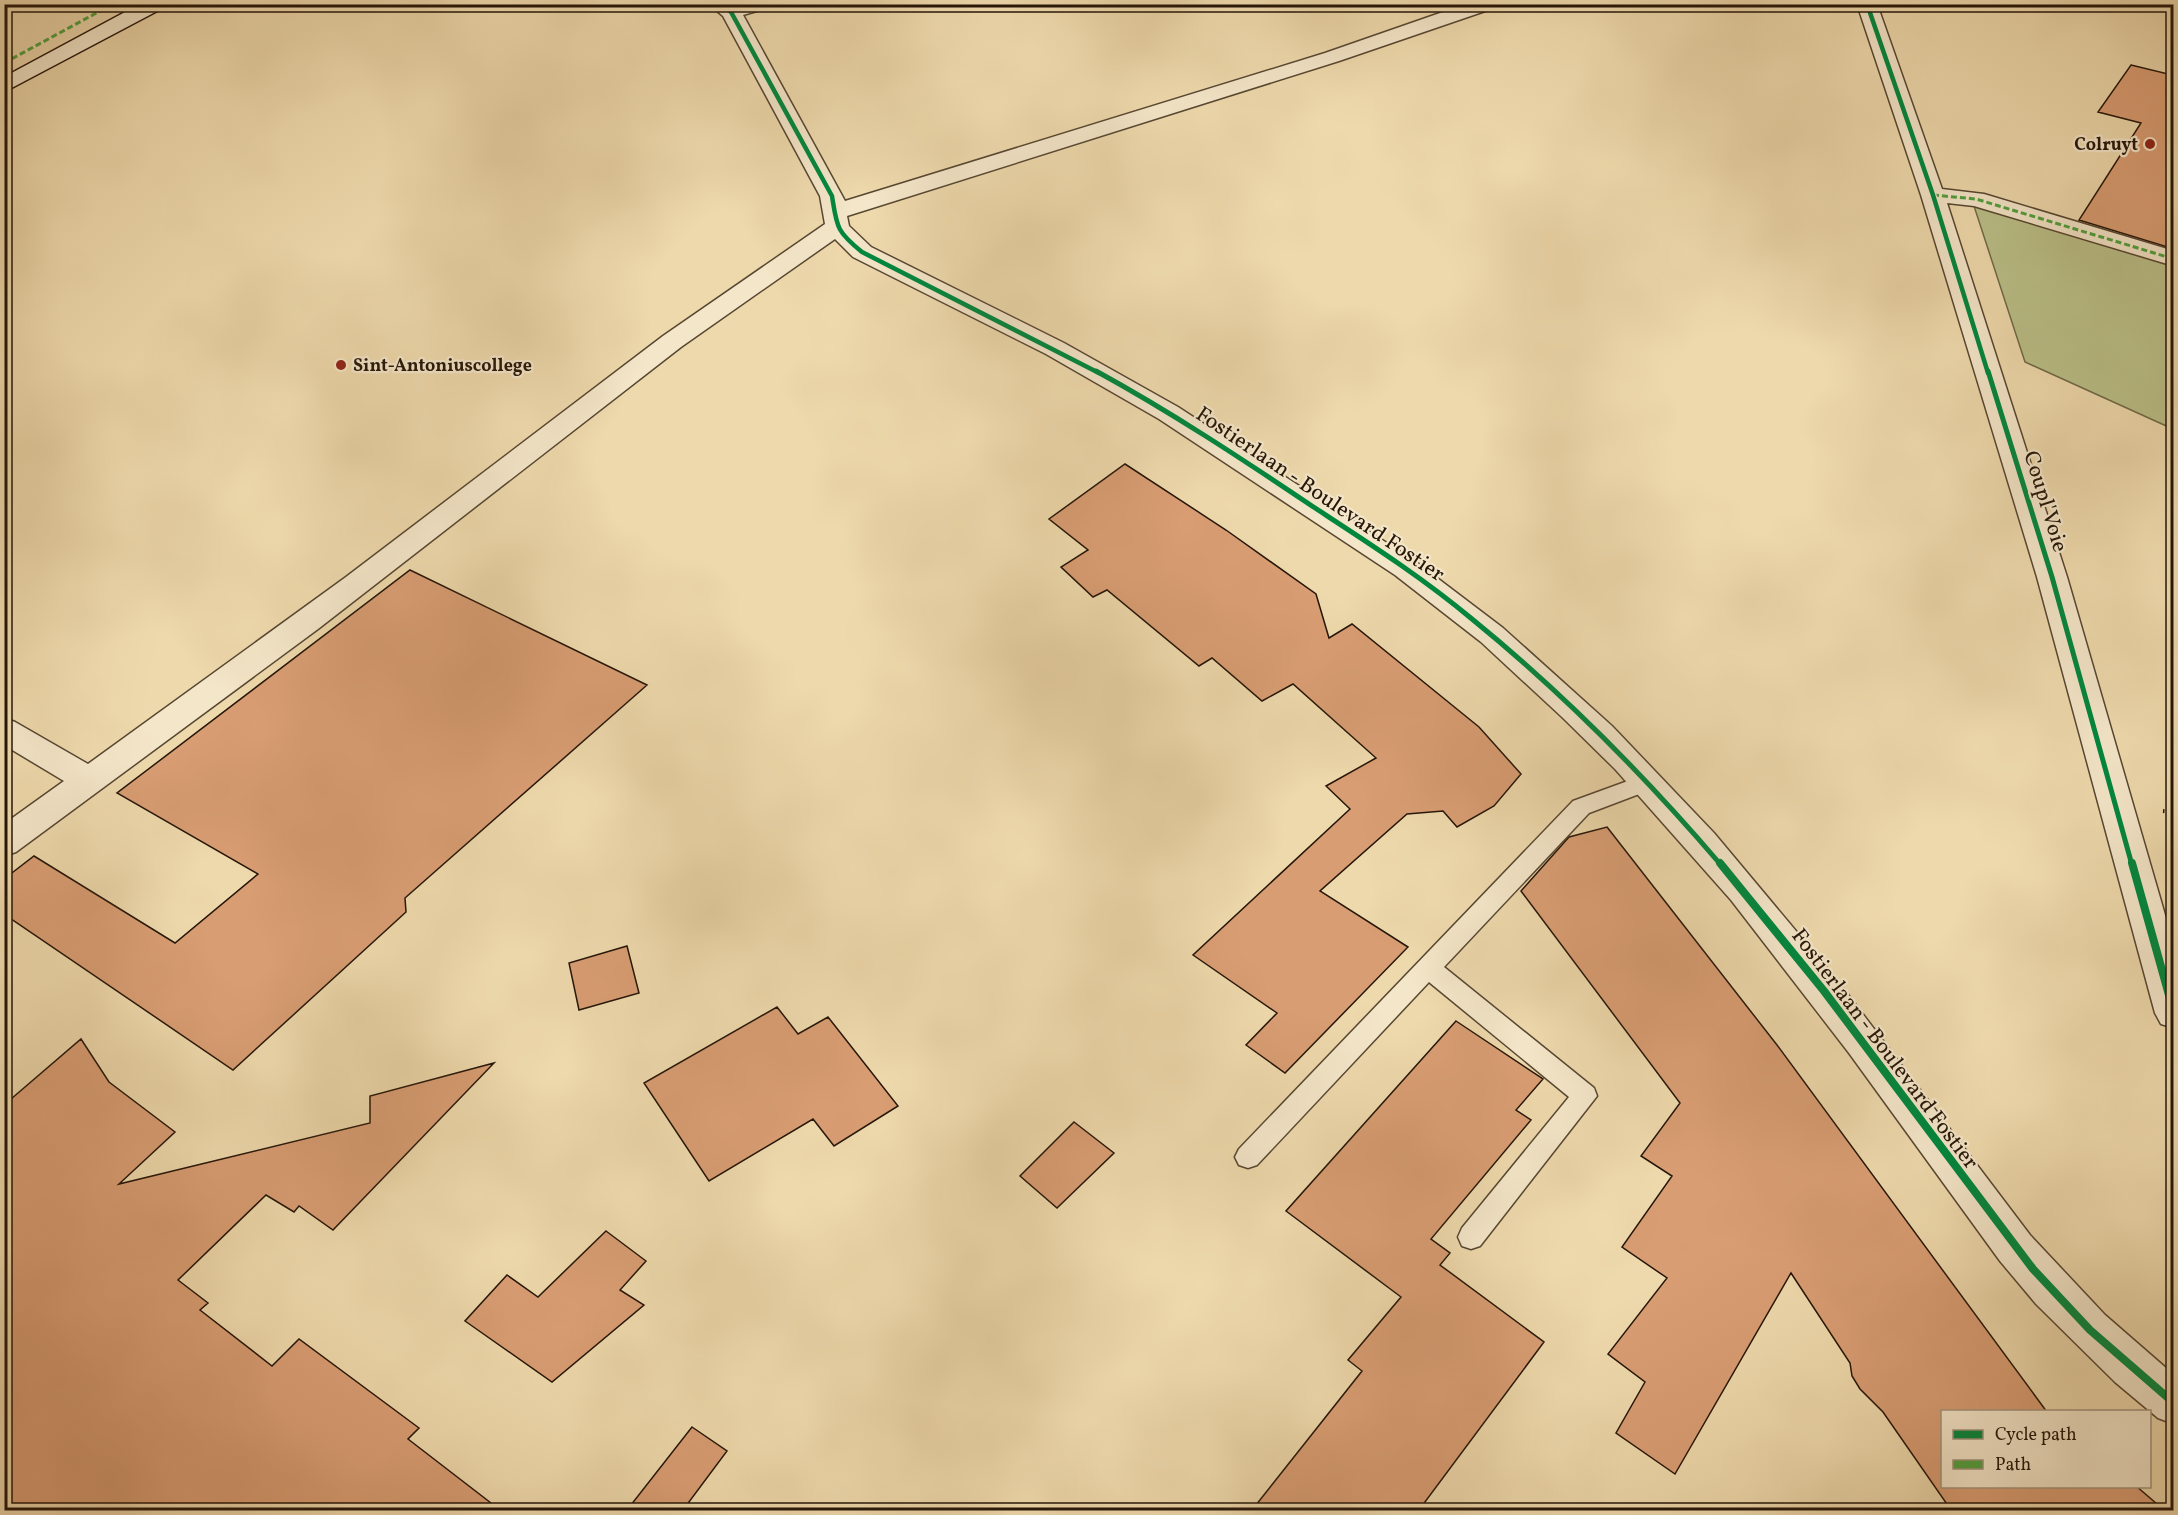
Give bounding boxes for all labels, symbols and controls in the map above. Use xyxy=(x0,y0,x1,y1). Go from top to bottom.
place label: Colruyt xyxy=(2074,133,2138,158)
marker: Colruyt xyxy=(2143,137,2157,151)
place label: Sint-Antoniuscollege xyxy=(353,354,532,379)
marker: Sint-Antoniuscollege xyxy=(334,358,348,372)
street label: Fostierlaan - Boulevard Fostier xyxy=(1189,400,1450,590)
street label: Coupl'Voie xyxy=(2015,447,2075,556)
street label: Fostierlaan - Boulevard Fostier xyxy=(1783,923,1985,1177)
legend xyxy=(1941,1410,2151,1488)
text: Cycle path xyxy=(1995,1423,2077,1448)
text: Path xyxy=(1995,1453,2031,1478)

